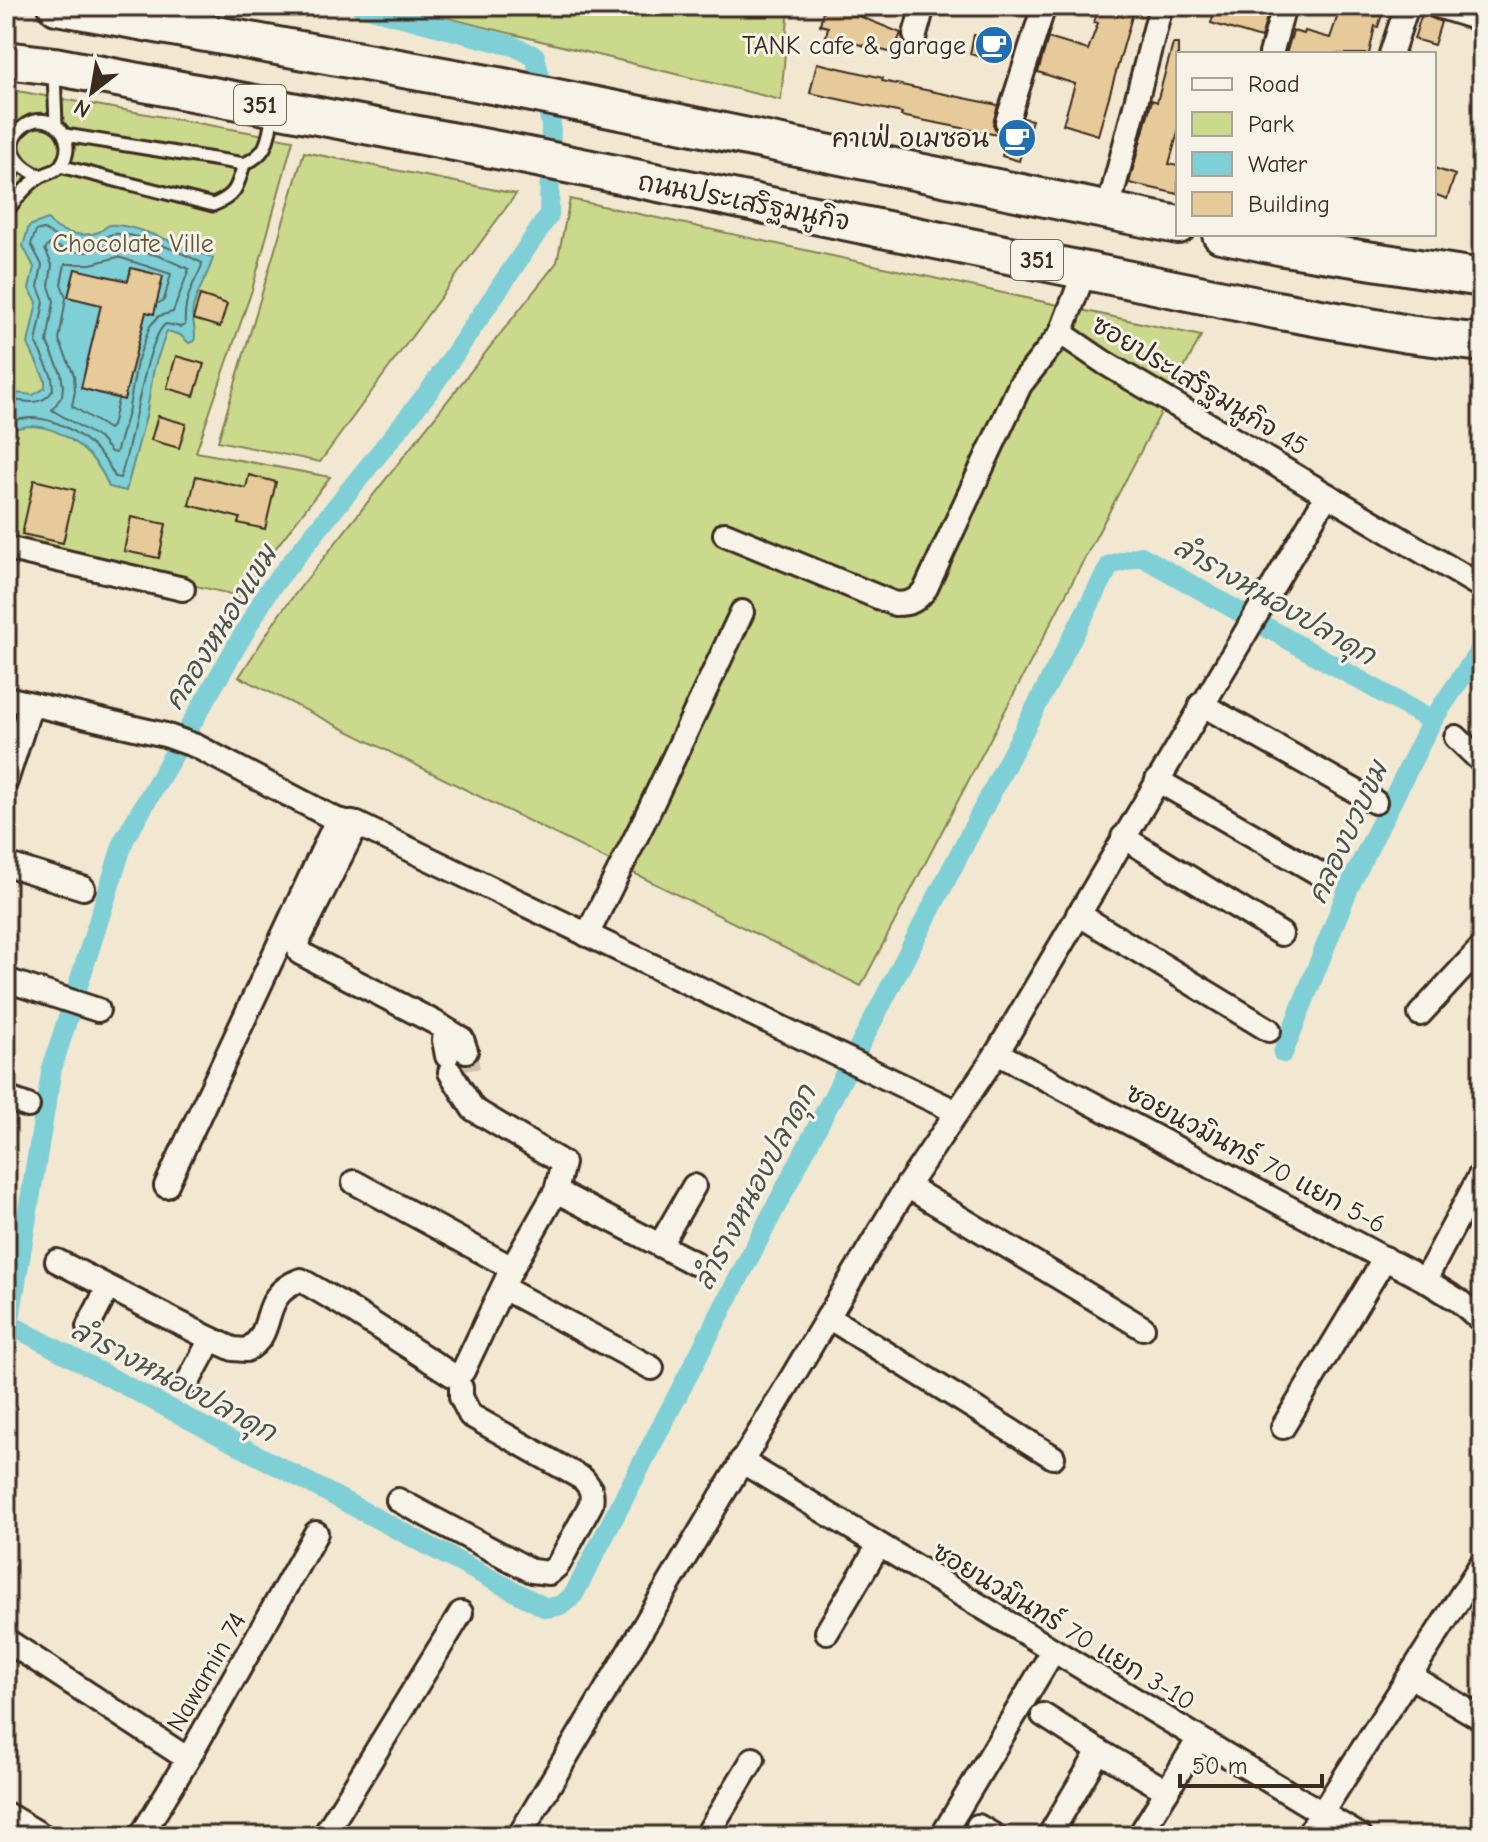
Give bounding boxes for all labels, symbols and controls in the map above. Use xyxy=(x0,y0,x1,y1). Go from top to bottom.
cafe icon: TANK cafe & garage xyxy=(973,24,1015,66)
place label: TANK cafe & garage xyxy=(742,31,966,61)
north arrow xyxy=(52,52,132,132)
legend xyxy=(1176,52,1436,236)
text: Road xyxy=(1248,70,1300,98)
road number: 351 xyxy=(234,85,286,125)
text: N xyxy=(69,93,95,123)
text: Park xyxy=(1248,110,1294,138)
cafe icon: คาเฟ่ อเมซอน xyxy=(996,117,1038,159)
place label: คาเฟ่ อเมซอน xyxy=(832,123,989,154)
text: Water xyxy=(1248,150,1308,178)
street label: ถนนประเสริฐมนูกิจ xyxy=(635,166,852,240)
text: Building xyxy=(1248,190,1330,218)
park label: Chocolate Ville xyxy=(52,229,214,259)
road number: 351 xyxy=(1011,240,1063,280)
street label: ซอยประเสริฐมนูกิจ 45 xyxy=(1085,309,1313,465)
water label: ลำรางหนองปลาดุก xyxy=(1166,528,1384,676)
water label: คลองหนองแขม xyxy=(158,537,285,715)
water label: คลองบวบขม xyxy=(1301,754,1396,908)
street label: ซอยนวมินทร์ 70 แยก 5-6 xyxy=(1121,1076,1391,1240)
water label: ลำรางหนองปลาดุก xyxy=(686,1077,827,1297)
water label: ลำรางหนองปลาดุก xyxy=(64,1312,284,1453)
street label: ซอยนวมินทร์ 70 แยก 3-10 xyxy=(927,1535,1201,1717)
street label: Nawamin 74 xyxy=(161,1608,253,1737)
scale bar xyxy=(1180,1738,1322,1788)
text: 50 m xyxy=(1192,1752,1248,1780)

